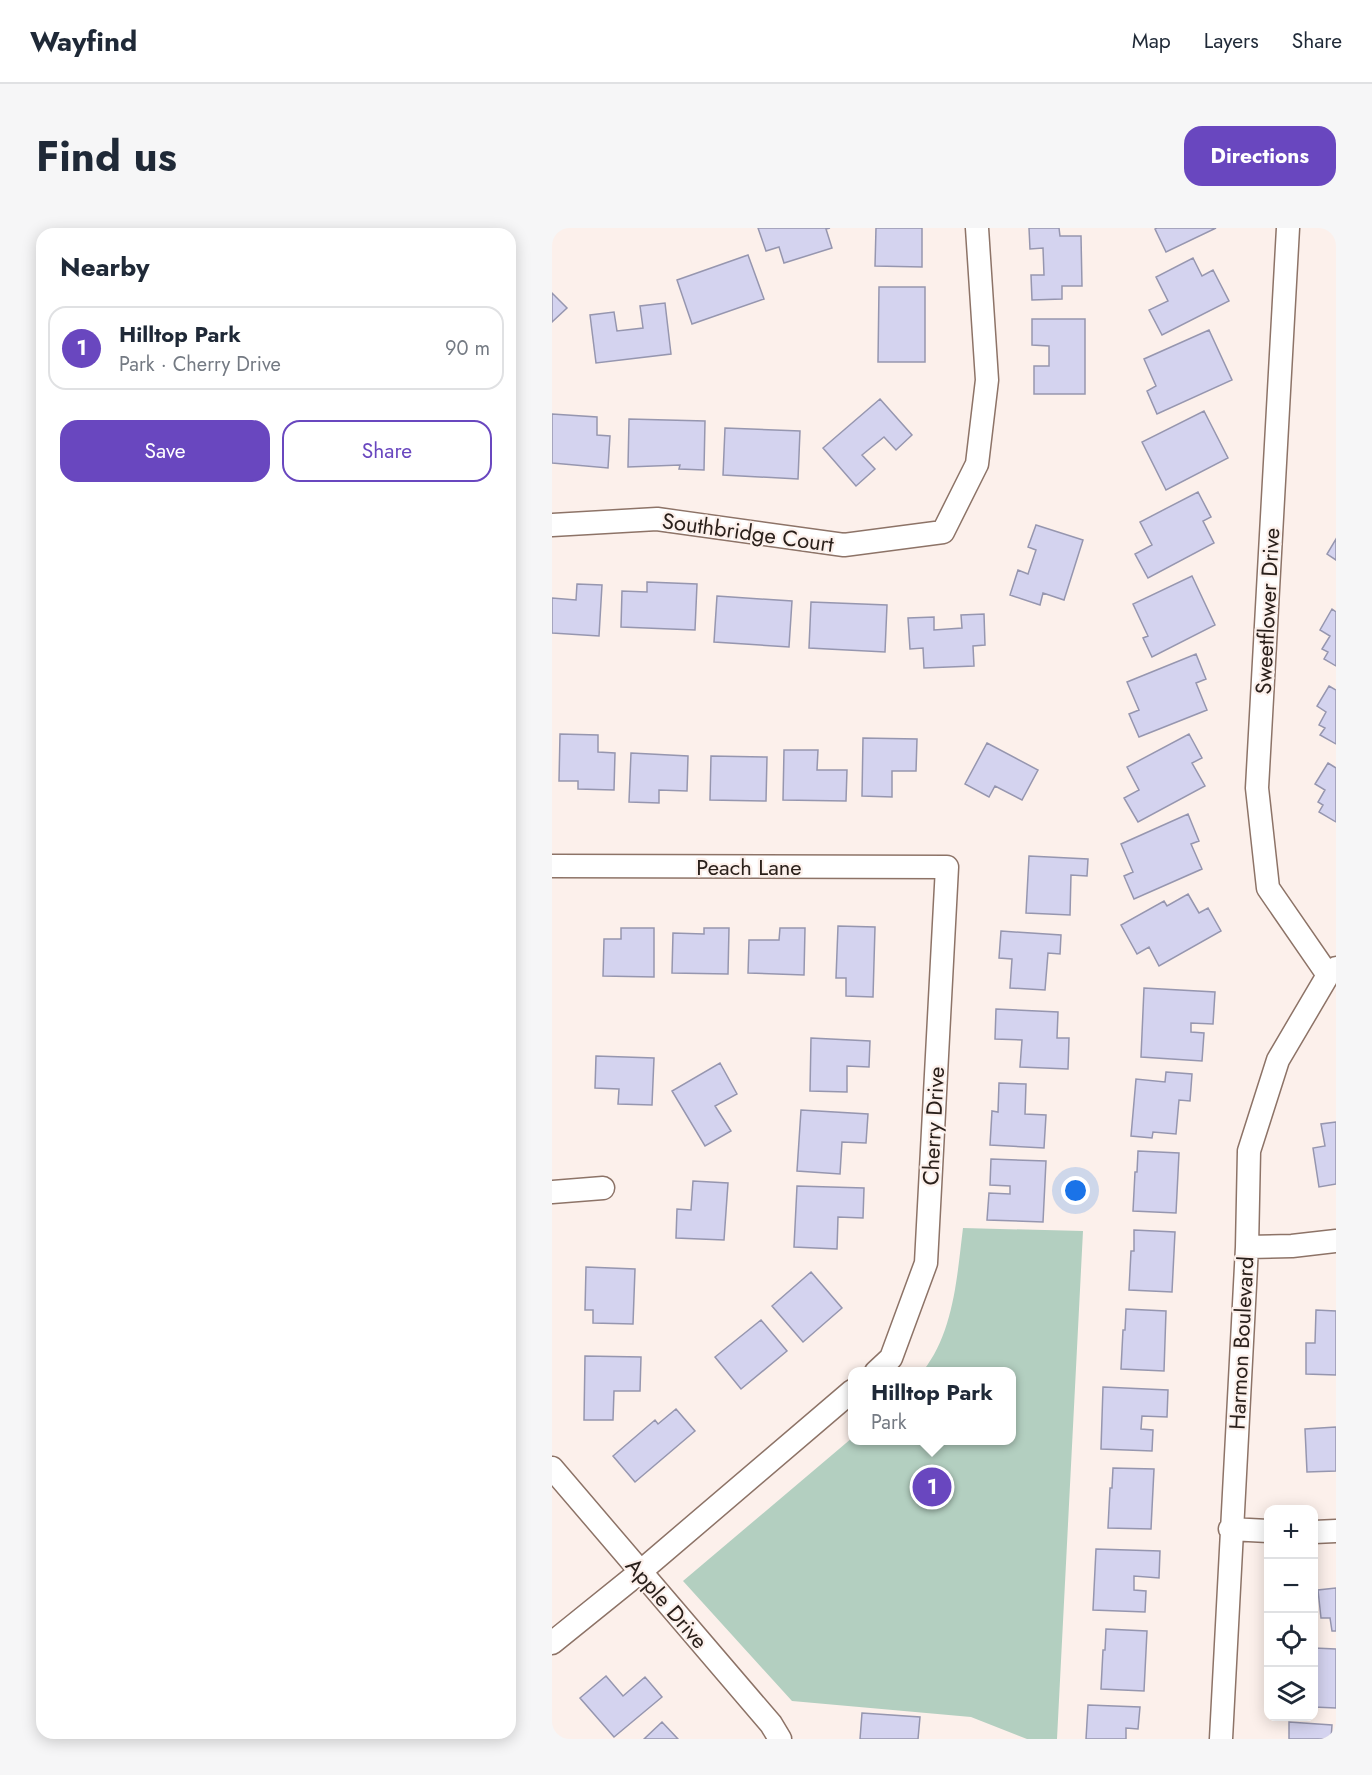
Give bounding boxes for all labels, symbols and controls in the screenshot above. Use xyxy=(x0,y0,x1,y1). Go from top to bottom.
text: Wayfind xyxy=(30,21,137,62)
text: Map xyxy=(1132,26,1171,56)
text: Layers xyxy=(1204,26,1259,56)
text: Share xyxy=(1292,26,1342,56)
text: Find us xyxy=(36,126,177,187)
button: Directions xyxy=(1184,126,1336,186)
text: Nearby xyxy=(60,248,149,286)
text: Hilltop Park xyxy=(119,318,241,350)
text: 1 xyxy=(76,334,87,363)
text: 90 m xyxy=(445,334,490,363)
text: Park · Cherry Drive xyxy=(119,350,281,379)
button: Save xyxy=(60,420,270,482)
button: Share xyxy=(282,420,492,482)
street label: Southbridge Court xyxy=(660,504,836,560)
street label: Sweetflower Drive xyxy=(1247,527,1287,695)
street label: Peach Lane xyxy=(696,851,802,883)
street label: Cherry Drive xyxy=(914,1066,952,1186)
your location xyxy=(1061,1176,1090,1205)
street label: Harmon Boulevard xyxy=(1220,1256,1262,1430)
popup xyxy=(848,1367,1016,1445)
text: Hilltop Park xyxy=(871,1376,993,1408)
text: Park xyxy=(871,1408,907,1437)
pin: 1 xyxy=(912,1464,952,1510)
map controls xyxy=(1264,1505,1318,1721)
button: + xyxy=(1264,1505,1318,1559)
street label: Apple Drive xyxy=(618,1550,716,1656)
button: − xyxy=(1264,1559,1318,1613)
button: locate xyxy=(1264,1613,1318,1667)
button: layers xyxy=(1264,1667,1318,1721)

